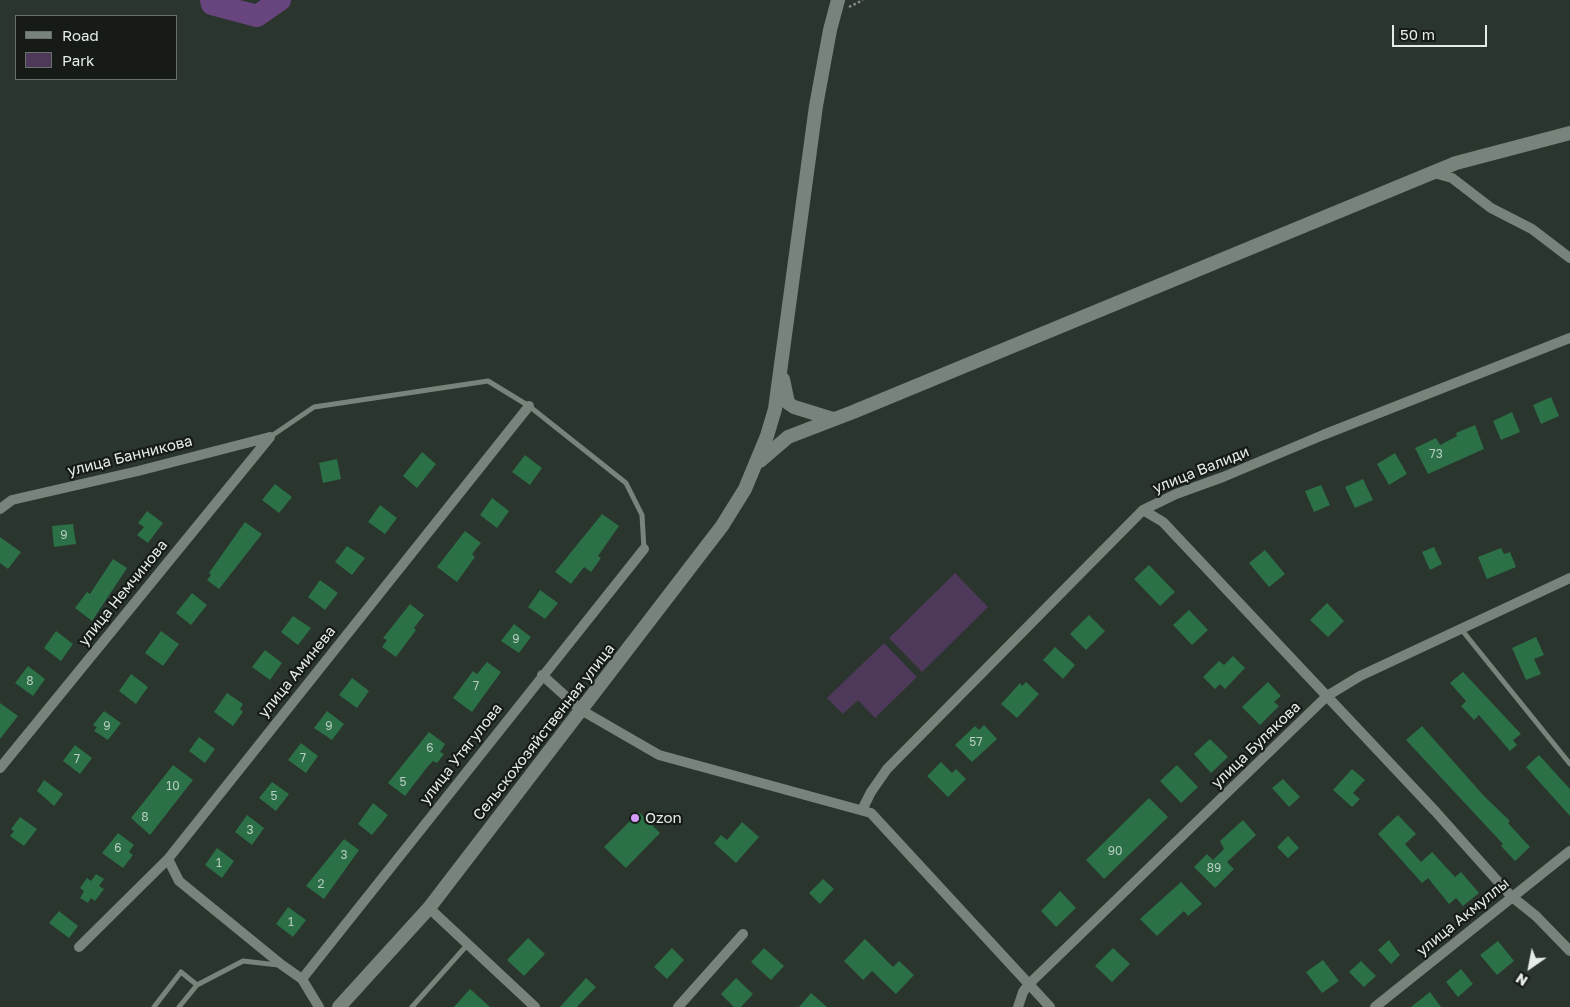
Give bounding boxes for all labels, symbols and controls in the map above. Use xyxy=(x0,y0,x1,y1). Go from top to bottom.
legend xyxy=(15,15,178,80)
scale bar xyxy=(1395,15,1490,47)
text: 50 m xyxy=(1400,25,1435,43)
text: Road xyxy=(62,26,99,44)
text: Park xyxy=(62,51,94,69)
street label: улица Банникова xyxy=(66,432,194,480)
street label: улица Валиди xyxy=(1150,442,1252,498)
house number: 73 xyxy=(1429,447,1443,461)
house number: 9 xyxy=(60,528,68,542)
street label: улица Немчинова xyxy=(75,536,171,650)
street label: улица Аминева xyxy=(255,623,339,721)
house number: 9 xyxy=(512,632,520,646)
street label: Сельскохозяйственная улица xyxy=(469,640,619,824)
house number: 8 xyxy=(26,674,34,688)
house number: 7 xyxy=(473,679,479,693)
street label: улица Булякова xyxy=(1208,698,1304,792)
street label: улица Утягулова xyxy=(416,700,506,808)
house number: 9 xyxy=(103,719,111,733)
house number: 9 xyxy=(325,719,333,733)
house number: 57 xyxy=(969,735,983,749)
house number: 6 xyxy=(426,741,434,755)
house number: 7 xyxy=(300,751,306,765)
house number: 7 xyxy=(74,752,80,766)
house number: 5 xyxy=(400,775,406,789)
house number: 10 xyxy=(166,779,180,793)
house number: 5 xyxy=(271,789,277,803)
place label: Ozon xyxy=(645,809,682,827)
house number: 8 xyxy=(141,810,149,824)
marker: Ozon xyxy=(629,812,641,824)
house number: 3 xyxy=(246,823,254,837)
house number: 6 xyxy=(114,841,122,855)
house number: 90 xyxy=(1108,844,1122,858)
house number: 3 xyxy=(340,848,348,862)
house number: 1 xyxy=(216,856,222,870)
house number: 89 xyxy=(1207,861,1221,875)
street label: улица Акмуллы xyxy=(1413,874,1513,960)
house number: 2 xyxy=(318,877,324,891)
house number: 1 xyxy=(288,915,294,929)
north arrow xyxy=(1505,942,1555,992)
text: N xyxy=(1512,970,1531,990)

